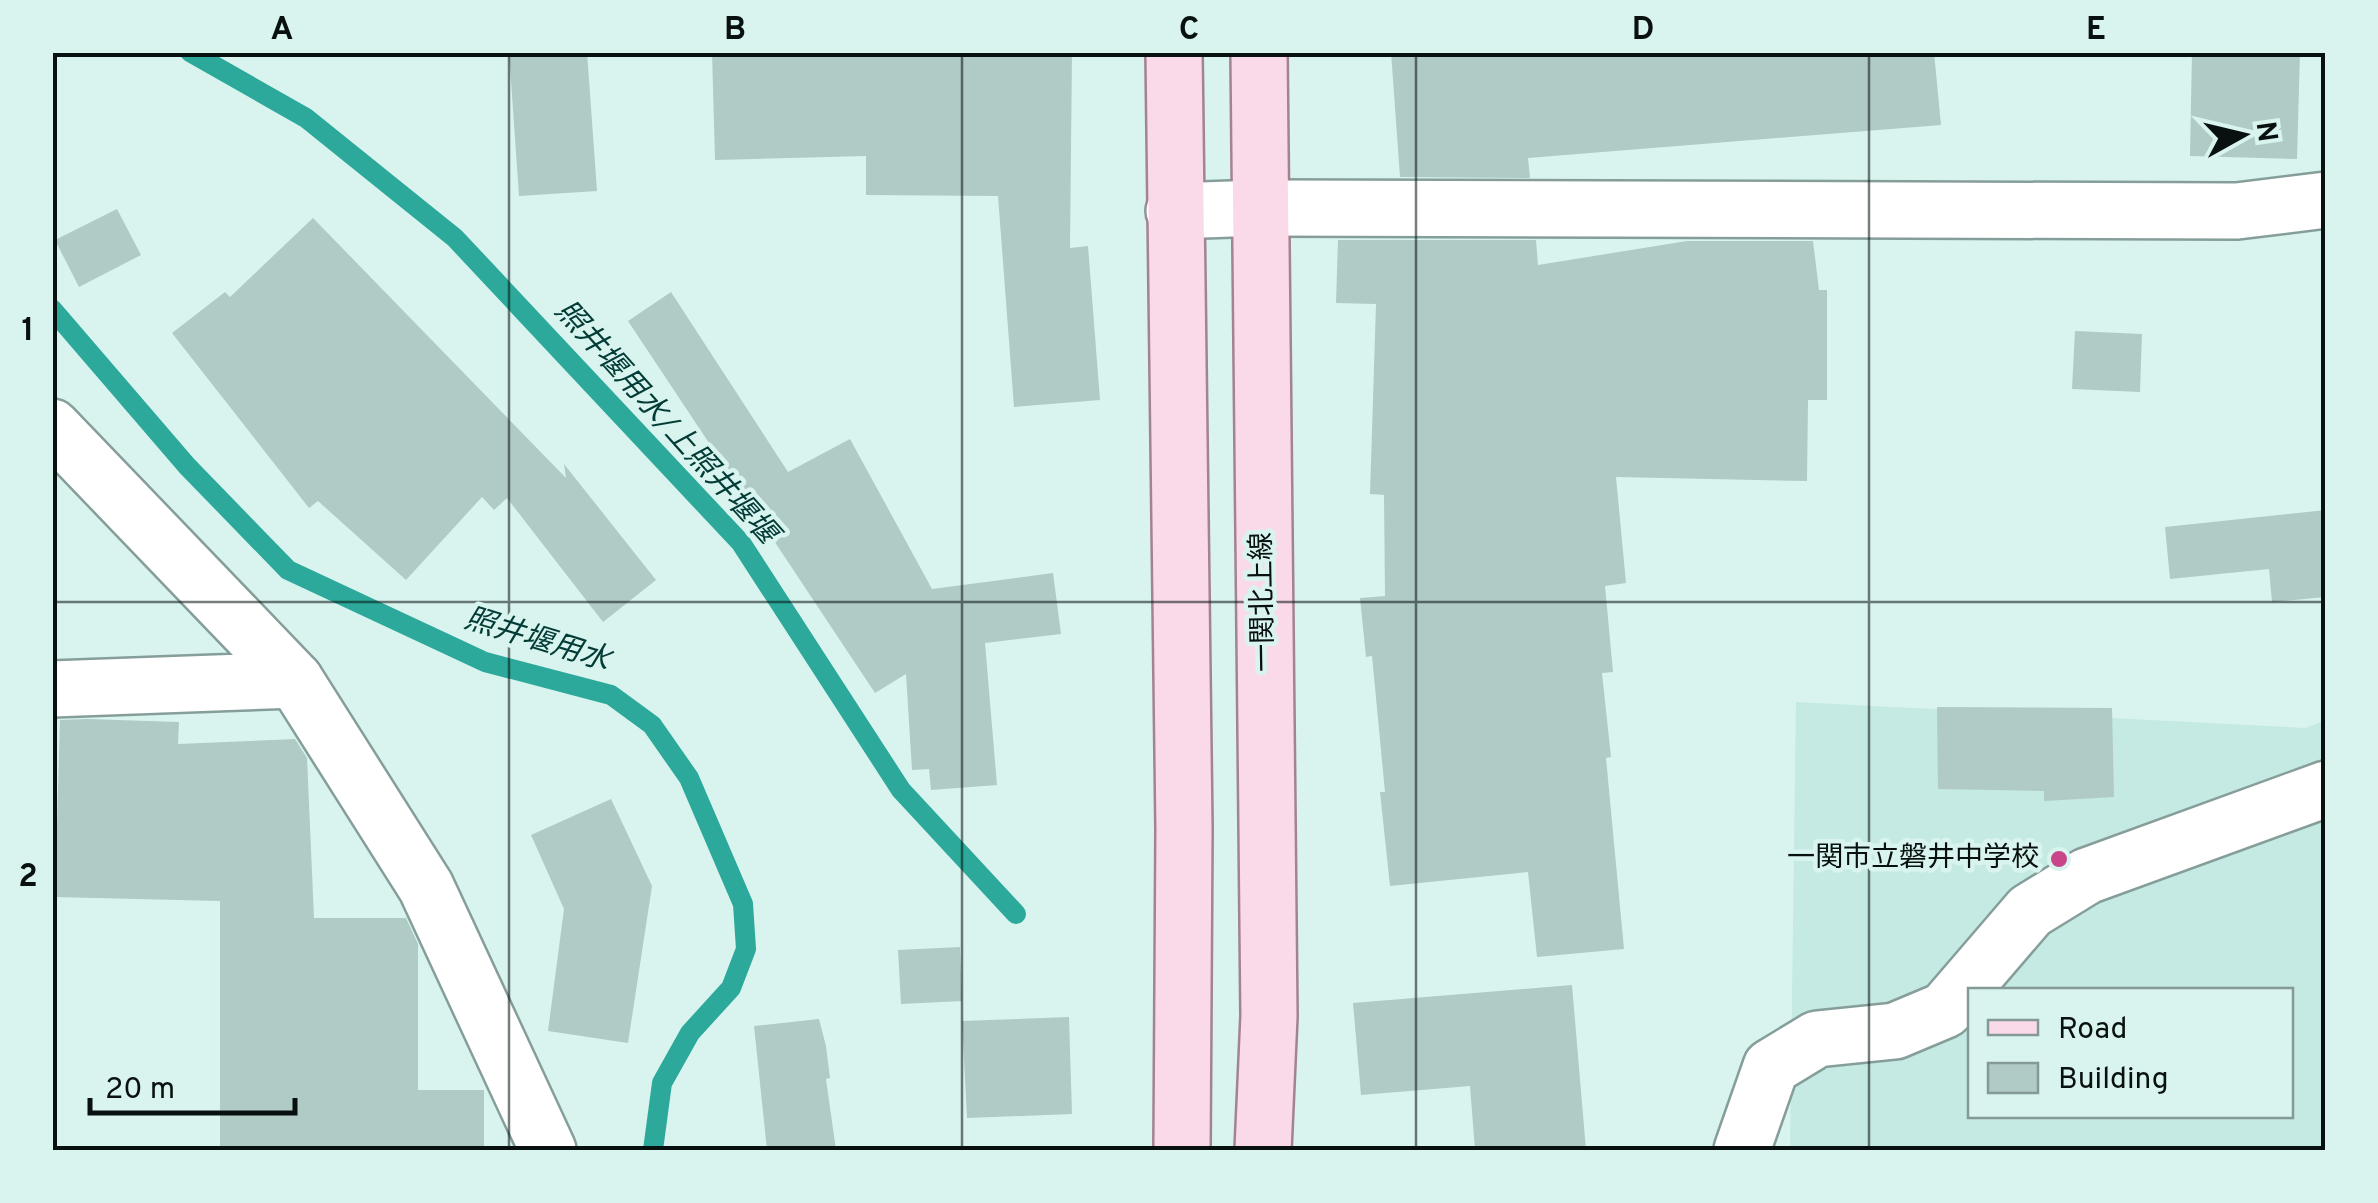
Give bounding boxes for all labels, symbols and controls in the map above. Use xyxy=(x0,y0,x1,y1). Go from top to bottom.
text: A xyxy=(271,11,293,51)
text: B xyxy=(724,11,746,51)
text: C xyxy=(1179,11,1199,51)
text: D xyxy=(1632,11,1654,51)
text: E xyxy=(2086,11,2106,51)
north arrow xyxy=(2193,85,2293,185)
text: N xyxy=(2246,119,2284,144)
water label: 照井堰用水/上照井堰堰 xyxy=(546,294,787,556)
text: 1 xyxy=(22,312,34,352)
street label: 一関北上線 xyxy=(1245,532,1283,672)
water label: 照井堰用水 xyxy=(460,601,617,681)
place label: 一関市立磐井中学校 xyxy=(1787,841,2039,877)
marker: 一関市立磐井中学校 xyxy=(2048,848,2070,870)
text: 2 xyxy=(18,858,38,898)
legend xyxy=(1968,988,2293,1118)
text: Road xyxy=(2058,1012,2127,1049)
scale bar xyxy=(90,1053,295,1115)
text: Building xyxy=(2058,1062,2169,1099)
text: 20 m xyxy=(105,1072,175,1109)

